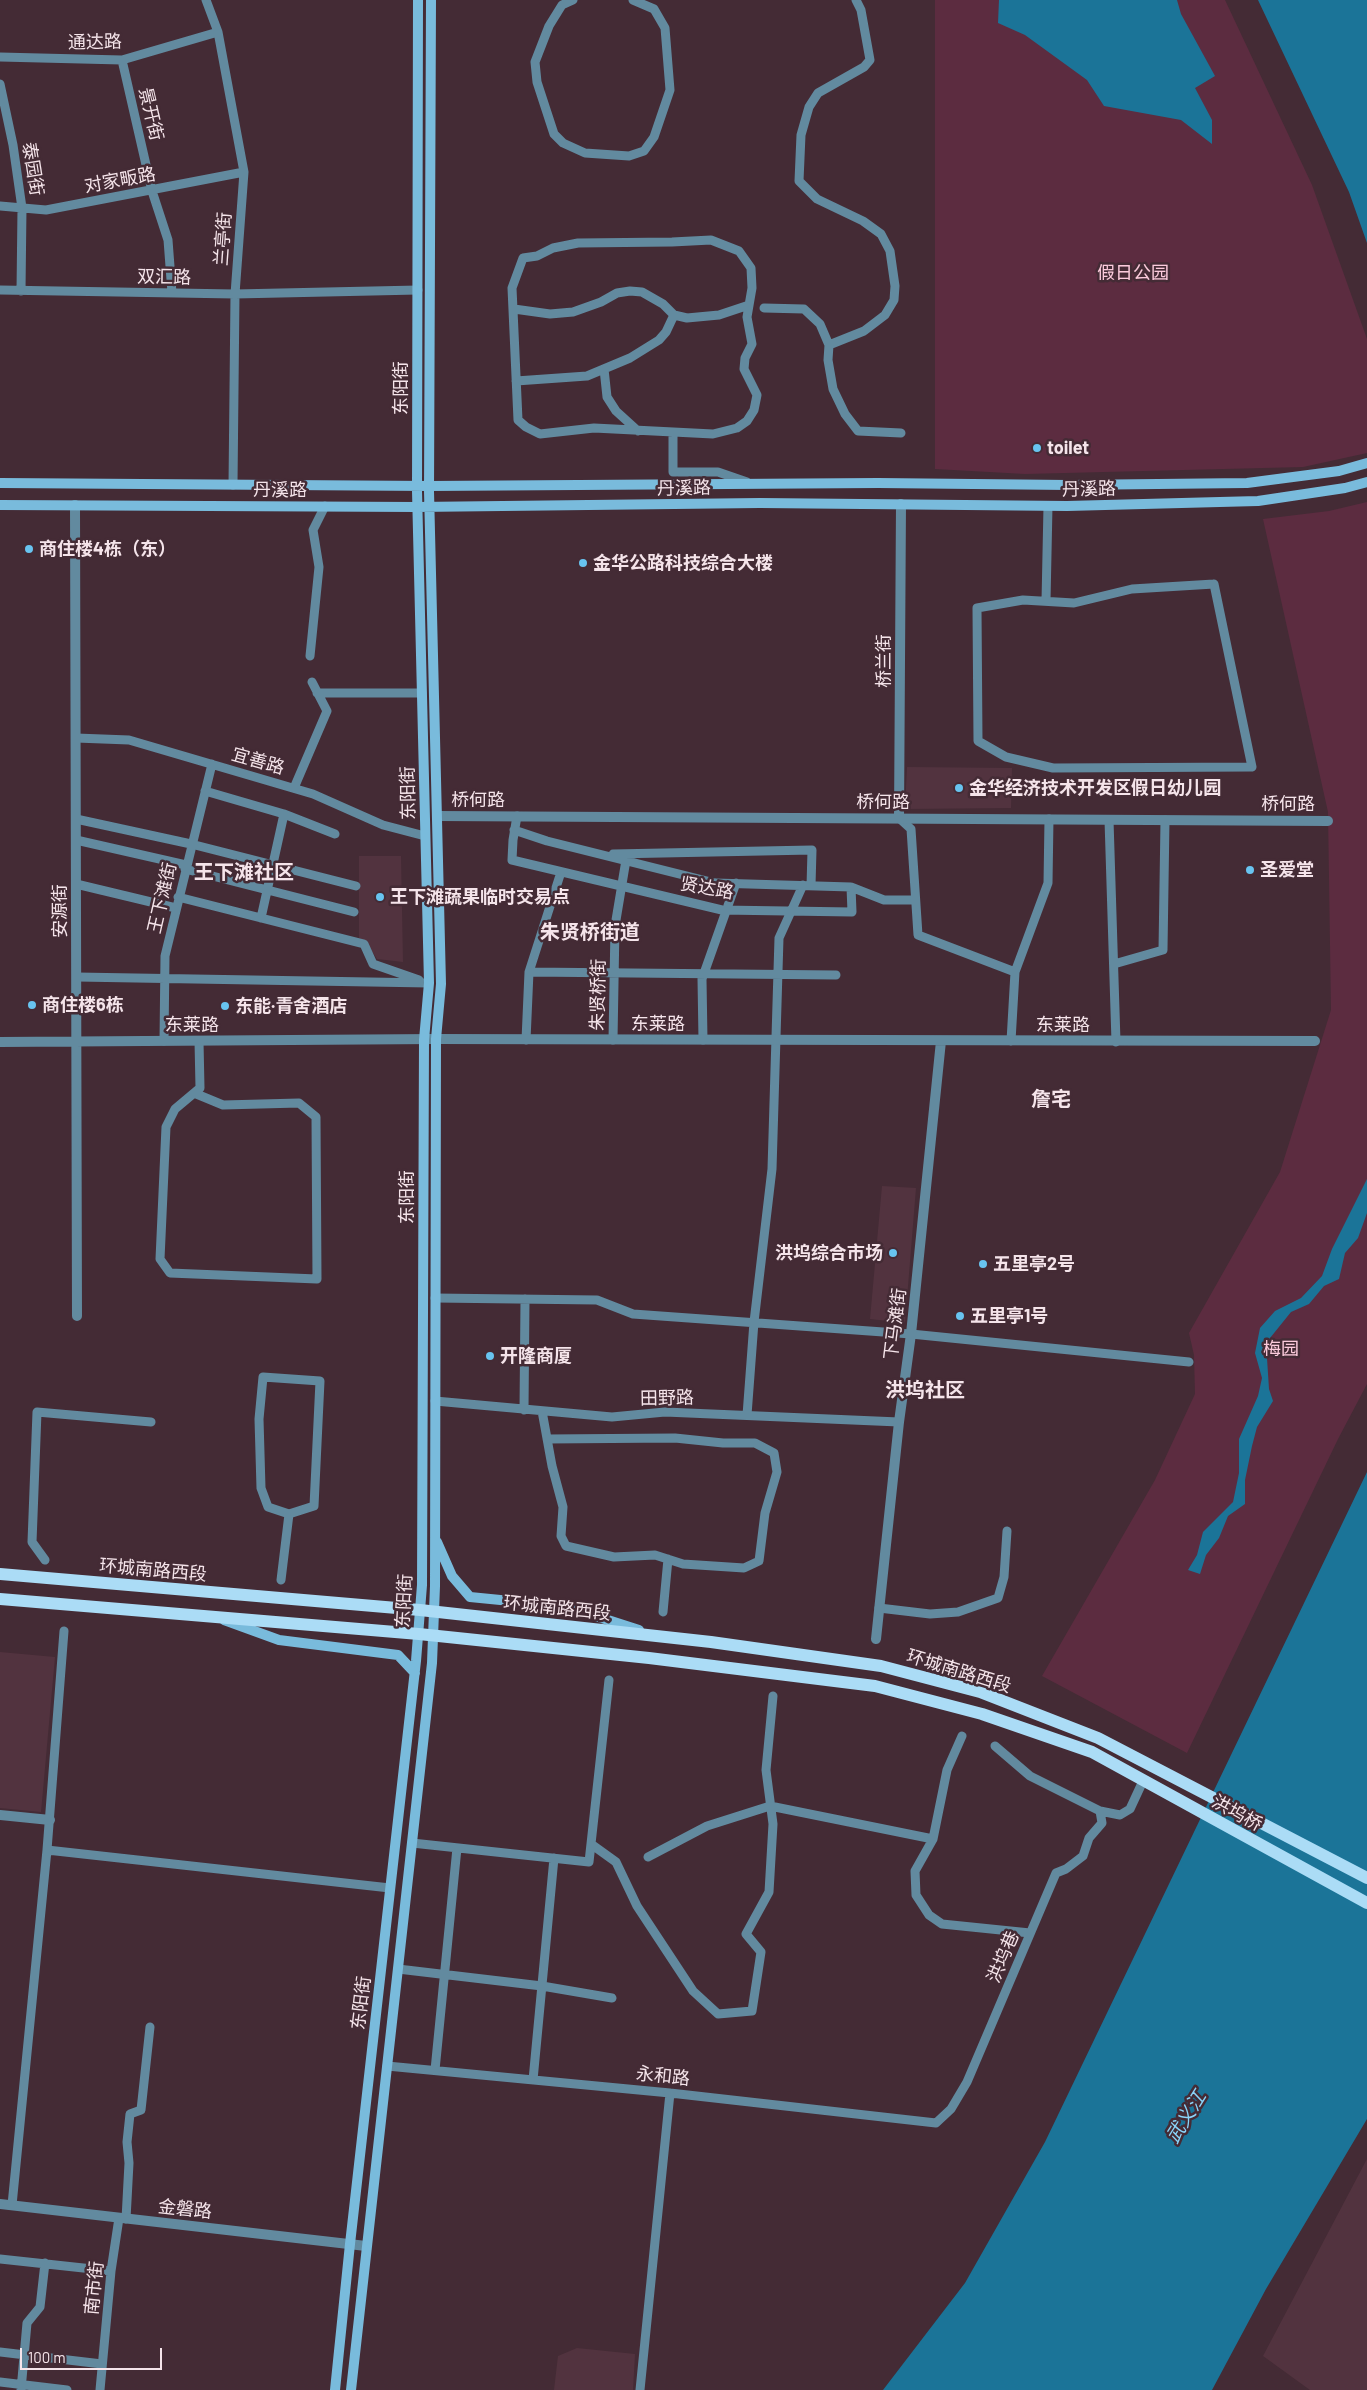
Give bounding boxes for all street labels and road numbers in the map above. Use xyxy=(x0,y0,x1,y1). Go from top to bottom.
street label: 通达路 xyxy=(68,31,122,53)
street label: 景开街 xyxy=(134,85,168,143)
street label: 泰园街 xyxy=(18,141,48,197)
street label: 对家畈路 xyxy=(83,163,157,197)
street label: 兰亭街 xyxy=(210,211,236,267)
street label: 双汇路 xyxy=(137,266,191,288)
street label: 东阳街 xyxy=(390,361,412,415)
street label: 丹溪路 xyxy=(657,477,711,499)
street label: 丹溪路 xyxy=(1062,478,1116,500)
street label: 丹溪路 xyxy=(253,479,307,501)
street label: 桥兰街 xyxy=(873,634,895,688)
street label: 宜善路 xyxy=(229,743,287,779)
street label: 东阳街 xyxy=(397,766,419,820)
street label: 桥何路 xyxy=(451,789,505,811)
street label: 桥何路 xyxy=(856,791,910,813)
street label: 桥何路 xyxy=(1261,793,1315,815)
street label: 王下滩街 xyxy=(143,860,181,936)
street label: 贤达路 xyxy=(679,873,735,903)
street label: 安源街 xyxy=(49,884,71,938)
street label: 朱贤桥街 xyxy=(587,959,609,1031)
street label: 东莱路 xyxy=(631,1013,685,1035)
street label: 东莱路 xyxy=(165,1014,219,1036)
street label: 东莱路 xyxy=(1036,1014,1090,1036)
street label: 东阳街 xyxy=(396,1170,418,1224)
street label: 下马滩街 xyxy=(880,1287,910,1361)
street label: 田野路 xyxy=(640,1387,694,1409)
street label: 环城南路西段 xyxy=(98,1555,208,1585)
street label: 东阳街 xyxy=(392,1573,416,1629)
street label: 环城南路西段 xyxy=(502,1592,612,1624)
street label: 环城南路西段 xyxy=(904,1645,1014,1697)
street label: 洪坞桥 xyxy=(1208,1790,1266,1836)
street label: 洪坞巷 xyxy=(983,1928,1023,1986)
street label: 东阳街 xyxy=(347,1975,375,2031)
street label: 永和路 xyxy=(635,2062,691,2090)
street label: 金磐路 xyxy=(157,2195,213,2223)
street label: 南市街 xyxy=(80,2260,108,2316)

